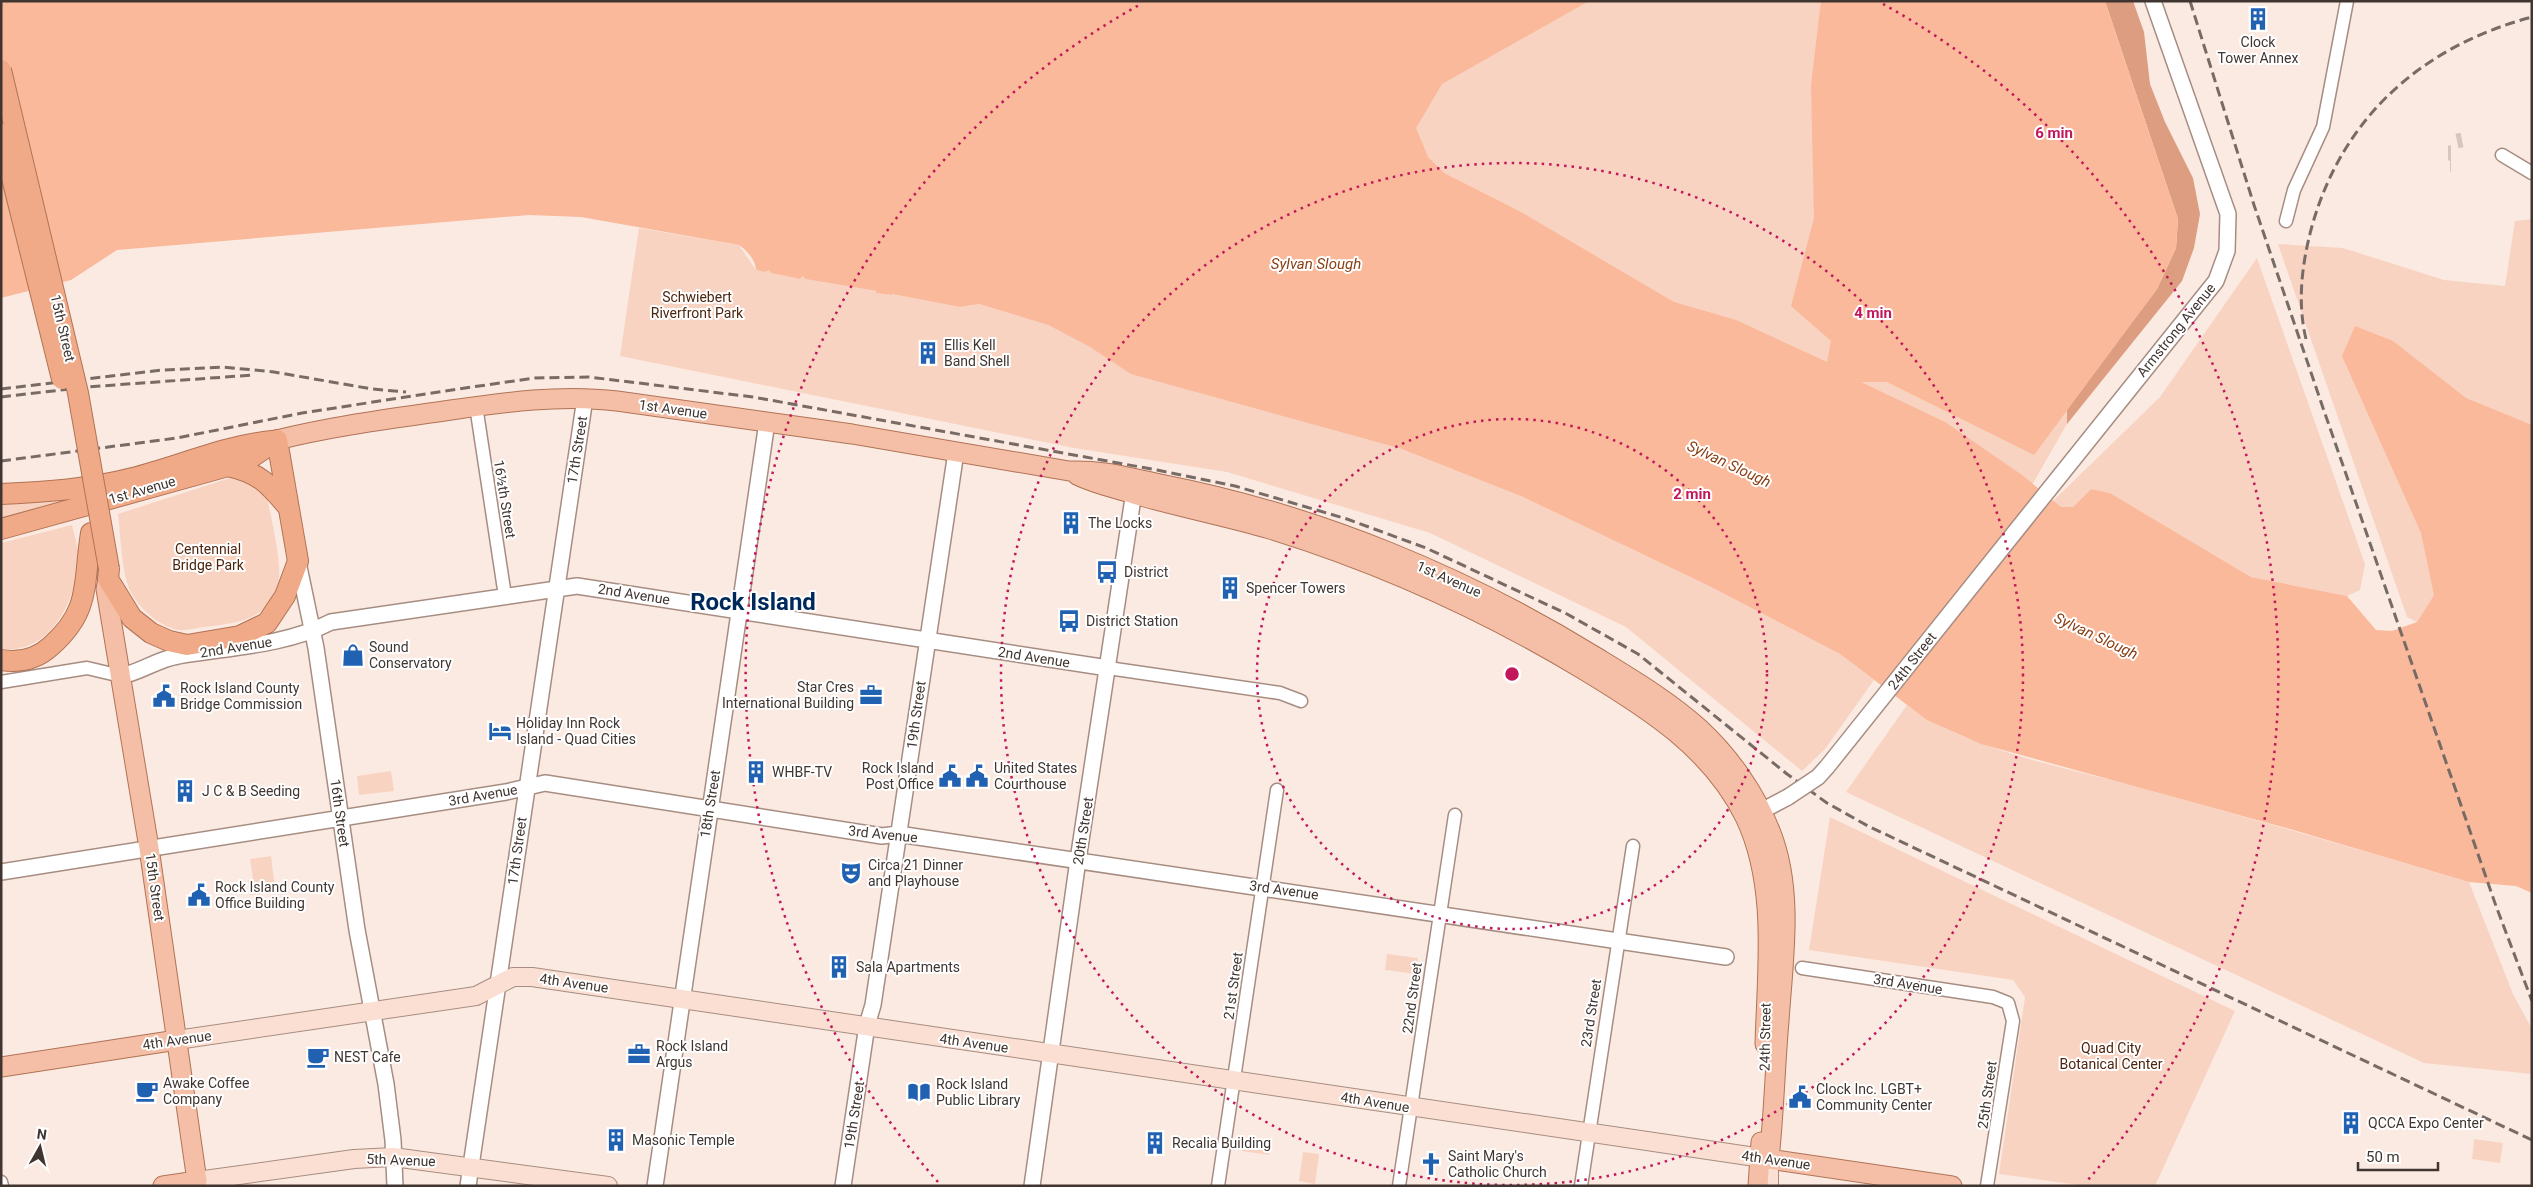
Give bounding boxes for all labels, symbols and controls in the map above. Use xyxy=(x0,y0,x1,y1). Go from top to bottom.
building icon: Clock Tower Annex xyxy=(2245,6,2271,32)
place label: Clock Tower Annex xyxy=(2218,34,2298,66)
text: 6 min xyxy=(2035,124,2073,142)
water label: Sylvan Slough xyxy=(1271,255,1361,273)
street label: Armstrong Avenue xyxy=(2133,280,2219,380)
park label: Schwiebert Riverfront Park xyxy=(651,289,744,321)
street label: 15th Street xyxy=(48,293,79,364)
text: 4 min xyxy=(1854,304,1892,322)
place label: Ellis Kell Band Shell xyxy=(944,337,1010,369)
building icon: Ellis Kell Band Shell xyxy=(915,340,941,366)
street label: 1st Avenue xyxy=(638,396,708,422)
street label: 17th Street xyxy=(564,415,590,485)
water label: Sylvan Slough xyxy=(1684,437,1774,491)
street label: 16½th Street xyxy=(491,459,519,540)
street label: 1st Avenue xyxy=(107,473,177,507)
text: 2 min xyxy=(1673,485,1711,503)
building icon: The Locks xyxy=(1058,510,1084,536)
place label: The Locks xyxy=(1088,515,1152,531)
park label: Centennial Bridge Park xyxy=(172,541,245,573)
street label: 1st Avenue xyxy=(1414,558,1484,600)
bus stop icon: District xyxy=(1094,559,1120,585)
place label: District xyxy=(1124,564,1169,580)
building icon: Spencer Towers xyxy=(1217,575,1243,601)
street label: 2nd Avenue xyxy=(597,580,671,608)
place label: Spencer Towers xyxy=(1246,580,1346,596)
district label: Rock Island xyxy=(690,588,816,616)
bus stop icon: District Station xyxy=(1056,608,1082,634)
water label: Sylvan Slough xyxy=(2051,609,2141,663)
place label: District Station xyxy=(1086,613,1178,629)
street label: 24th Street xyxy=(1885,629,1940,693)
street label: 2nd Avenue xyxy=(199,633,273,661)
place label: Sound Conservatory xyxy=(369,639,452,671)
shop icon: Sound Conservatory xyxy=(340,642,366,668)
street label: 2nd Avenue xyxy=(997,643,1071,671)
centre of rings xyxy=(1503,665,1521,683)
place label: Star Cres International Building xyxy=(722,679,854,711)
place label: Rock Island County Bridge Commission xyxy=(180,680,302,712)
street label: 19th Street xyxy=(903,680,929,750)
office icon: Star Cres International Building xyxy=(858,682,884,708)
public building icon: Rock Island County Bridge Commission xyxy=(151,683,177,709)
place label: Holiday Inn Rock Island - Quad Cities xyxy=(516,715,636,747)
hotel icon: Holiday Inn Rock Island - Quad Cities xyxy=(487,718,513,744)
building icon: WHBF-TV xyxy=(743,759,769,785)
place label: Rock Island Post Office xyxy=(862,760,934,792)
place label: United States Courthouse xyxy=(994,760,1077,792)
public building icon: Rock Island Post Office xyxy=(937,763,963,789)
public building icon: United States Courthouse xyxy=(964,763,990,789)
place label: WHBF-TV xyxy=(772,764,832,780)
street label: 18th Street xyxy=(697,769,723,839)
building icon: J C & B Seeding xyxy=(172,778,198,804)
street label: 16th Street xyxy=(327,778,353,848)
street label: 3rd Avenue xyxy=(447,781,519,809)
place label: J C & B Seeding xyxy=(202,783,300,799)
street label: 20th Street xyxy=(1070,796,1096,866)
street label: 17th Street xyxy=(504,816,530,886)
street label: 3rd Avenue xyxy=(848,822,918,846)
street label: 15th Street xyxy=(142,852,168,922)
place label: Circa 21 Dinner and Playhouse xyxy=(868,857,963,889)
theatre icon: Circa 21 Dinner and Playhouse xyxy=(838,860,864,886)
street label: 3rd Avenue xyxy=(1248,877,1320,903)
place label: Rock Island County Office Building xyxy=(215,879,335,911)
public building icon: Rock Island County Office Building xyxy=(186,882,212,908)
street label: 21st Street xyxy=(1220,951,1246,1021)
building icon: Sala Apartments xyxy=(826,954,852,980)
place label: Sala Apartments xyxy=(856,959,960,975)
street label: 22nd Street xyxy=(1399,961,1425,1035)
street label: 4th Avenue xyxy=(539,970,609,996)
street label: 3rd Avenue xyxy=(1872,971,1944,997)
street label: 23rd Street xyxy=(1578,977,1604,1048)
street label: 24th Street xyxy=(1756,1002,1774,1071)
street label: 4th Avenue xyxy=(142,1027,212,1053)
street label: 4th Avenue xyxy=(939,1030,1009,1056)
place label: Rock Island Argus xyxy=(656,1038,728,1070)
park label: Quad City Botanical Center xyxy=(2060,1040,2163,1072)
office icon: Rock Island Argus xyxy=(626,1041,652,1067)
cafe icon: NEST Cafe xyxy=(305,1044,331,1070)
place label: NEST Cafe xyxy=(334,1049,401,1065)
street label: 25th Street xyxy=(1974,1060,2000,1130)
place label: Awake Coffee Company xyxy=(163,1075,249,1107)
place label: Rock Island Public Library xyxy=(936,1076,1021,1108)
cafe icon: Awake Coffee Company xyxy=(134,1078,160,1104)
library icon: Rock Island Public Library xyxy=(906,1079,932,1105)
street label: 19th Street xyxy=(841,1080,867,1150)
place label: Clock Inc. LGBT+ Community Center xyxy=(1816,1081,1932,1113)
public building icon: Clock Inc. LGBT+ Community Center xyxy=(1787,1084,1813,1110)
street label: 4th Avenue xyxy=(1339,1089,1411,1115)
building icon: QCCA Expo Center xyxy=(2338,1110,2364,1136)
place label: QCCA Expo Center xyxy=(2368,1115,2484,1131)
north arrow xyxy=(15,1122,65,1172)
text: N xyxy=(36,1126,48,1143)
building icon: Masonic Temple xyxy=(603,1127,629,1153)
building icon: Recalia Building xyxy=(1142,1130,1168,1156)
place label: Masonic Temple xyxy=(632,1132,735,1148)
place label: Recalia Building xyxy=(1172,1135,1271,1151)
scale bar xyxy=(2358,1140,2438,1172)
street label: 4th Avenue xyxy=(1741,1147,1811,1173)
place label: Saint Mary's Catholic Church xyxy=(1448,1148,1547,1180)
text: 50 m xyxy=(2366,1148,2400,1166)
street label: 5th Avenue xyxy=(366,1151,436,1169)
church icon: Saint Mary's Catholic Church xyxy=(1418,1151,1444,1177)

